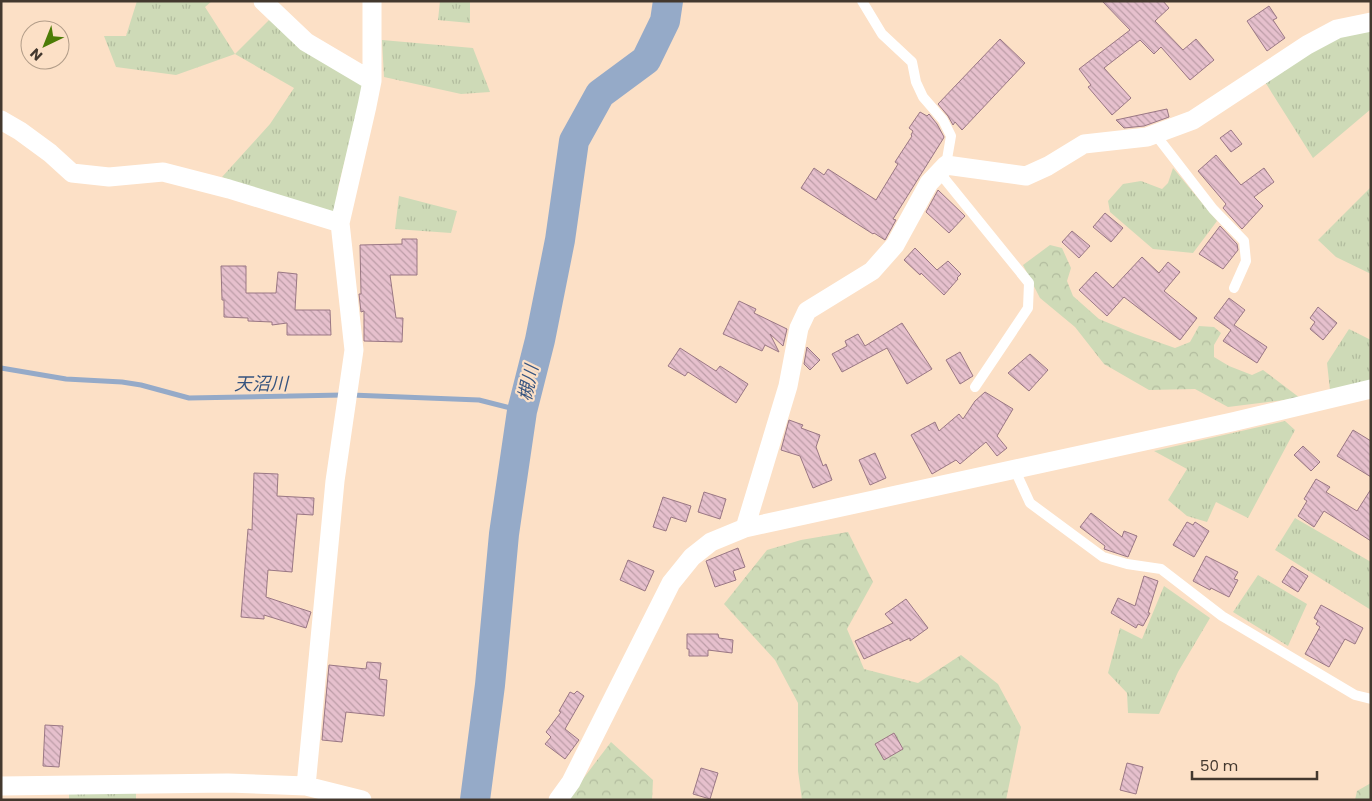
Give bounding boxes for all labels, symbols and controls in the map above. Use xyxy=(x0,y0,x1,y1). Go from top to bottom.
north arrow xyxy=(20,20,70,70)
text: N xyxy=(25,44,47,65)
water label: 槻川 xyxy=(512,361,544,403)
water label: 天沼川 xyxy=(234,371,290,396)
scale bar xyxy=(1192,748,1317,780)
text: 50 m xyxy=(1200,755,1238,776)

